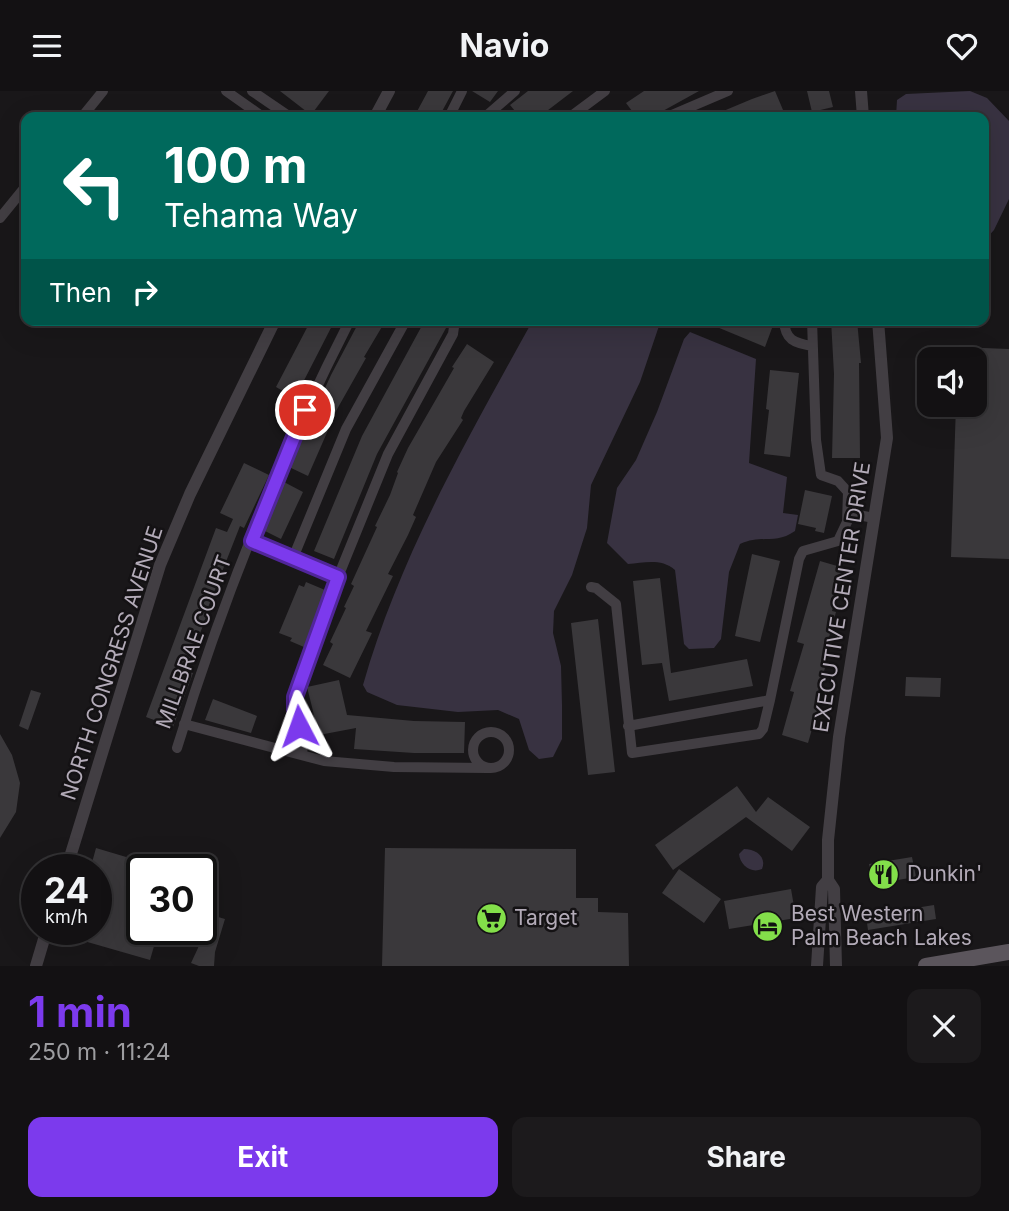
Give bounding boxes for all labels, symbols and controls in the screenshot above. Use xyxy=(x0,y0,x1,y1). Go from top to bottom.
text: Navio xyxy=(460,26,549,65)
icon: menu xyxy=(28,27,66,65)
icon: heart xyxy=(943,27,981,65)
text: 100 m xyxy=(164,136,308,195)
icon: left xyxy=(49,140,140,231)
text: Tehama Way xyxy=(164,196,358,235)
icon: right xyxy=(126,273,164,311)
text: Then xyxy=(49,277,112,308)
map controls xyxy=(917,347,987,417)
button: sound xyxy=(917,347,987,417)
pin xyxy=(275,380,335,440)
icon: arrive xyxy=(286,391,324,429)
street label: EXECUTIVE CENTER DRIVE xyxy=(808,460,875,734)
street label: NORTH CONGRESS AVENUE xyxy=(55,523,168,803)
street label: MILLBRAE COURT xyxy=(151,552,237,732)
position arrow xyxy=(262,689,336,763)
speed limit sign: 30 xyxy=(126,854,217,945)
restaurant icon: Dunkin' xyxy=(867,857,901,891)
place label: Dunkin' xyxy=(907,861,982,886)
text: 24 xyxy=(44,869,89,911)
supermarket icon: Target xyxy=(474,901,508,935)
place label: Best Western Palm Beach Lakes xyxy=(791,901,972,950)
place label: Target xyxy=(514,905,577,930)
text: km/h xyxy=(45,906,88,927)
hotel icon: Best Western Palm Beach Lakes xyxy=(751,909,785,943)
text: 1 min xyxy=(28,986,132,1037)
button: close xyxy=(907,989,981,1063)
text: 250 m · 11:24 xyxy=(28,1038,171,1066)
button: Exit xyxy=(28,1117,498,1197)
button: Share xyxy=(512,1117,981,1197)

